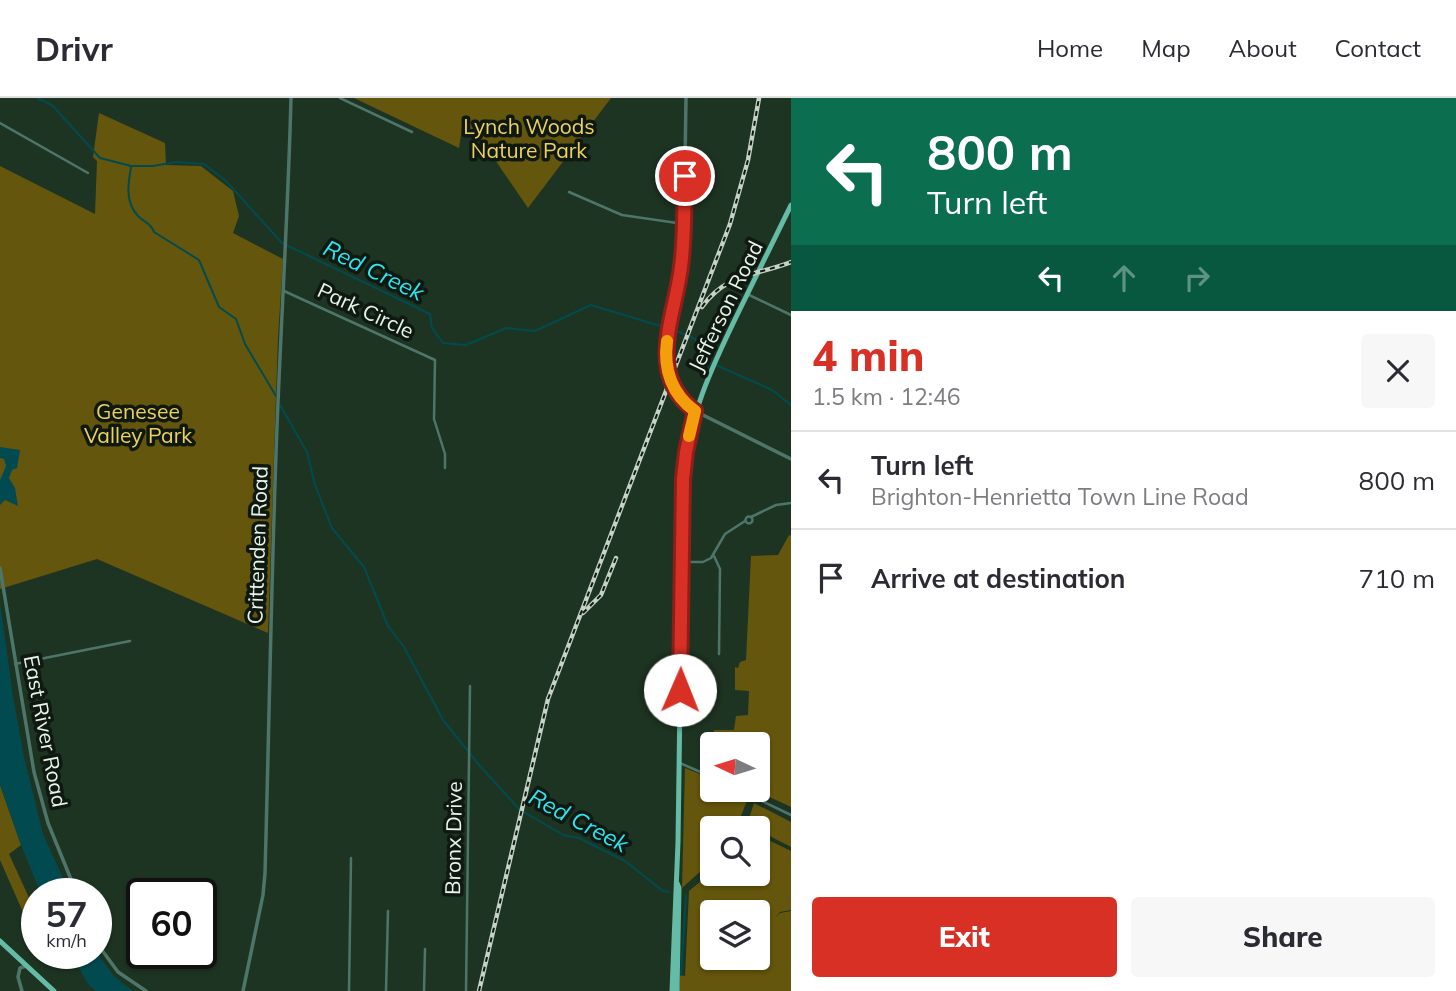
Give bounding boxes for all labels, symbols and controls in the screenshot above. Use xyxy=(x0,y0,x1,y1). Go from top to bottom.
text: Drivr xyxy=(35,28,113,69)
text: Home xyxy=(1037,33,1103,63)
text: Map xyxy=(1141,33,1191,63)
text: About xyxy=(1229,33,1297,63)
text: Contact xyxy=(1335,33,1421,63)
park label: Lynch Woods Nature Park xyxy=(463,113,595,163)
text: 800 m xyxy=(927,121,1073,182)
icon: left xyxy=(812,126,903,217)
pin xyxy=(655,146,715,206)
icon: arrive xyxy=(666,157,704,195)
text: Turn left xyxy=(927,182,1047,222)
water label: Red Creek xyxy=(319,233,430,307)
street label: Jefferson Road xyxy=(682,236,768,376)
icon: left xyxy=(1032,259,1070,297)
icon: ahead xyxy=(1105,259,1143,297)
icon: right xyxy=(1178,259,1216,297)
street label: Park Circle xyxy=(314,276,418,344)
text: 4 min xyxy=(812,329,925,382)
button: close xyxy=(1361,334,1435,408)
text: 1.5 km · 12:46 xyxy=(812,382,961,411)
park label: Genesee Valley Park xyxy=(84,398,192,448)
text: Turn left xyxy=(871,449,973,482)
icon: left xyxy=(812,461,850,499)
text: 800 m xyxy=(1359,464,1435,497)
street label: Crittenden Road xyxy=(241,465,273,625)
text: Brighton-Henrietta Town Line Road xyxy=(871,482,1249,511)
icon: arrive xyxy=(812,559,850,597)
text: Arrive at destination xyxy=(871,562,1126,595)
text: 710 m xyxy=(1359,562,1435,595)
street label: East River Road xyxy=(19,653,73,809)
position arrow xyxy=(643,653,717,727)
north arrow xyxy=(700,732,770,802)
map controls xyxy=(700,732,770,970)
street label: Bronx Drive xyxy=(439,781,467,895)
water label: Red Creek xyxy=(524,782,635,859)
button: search xyxy=(700,816,770,886)
speed limit sign: 60 xyxy=(126,878,217,969)
text: 57 xyxy=(45,892,88,936)
button: Exit xyxy=(812,897,1117,977)
button: Share xyxy=(1131,897,1435,977)
button: layers xyxy=(700,900,770,970)
text: km/h xyxy=(46,929,87,952)

